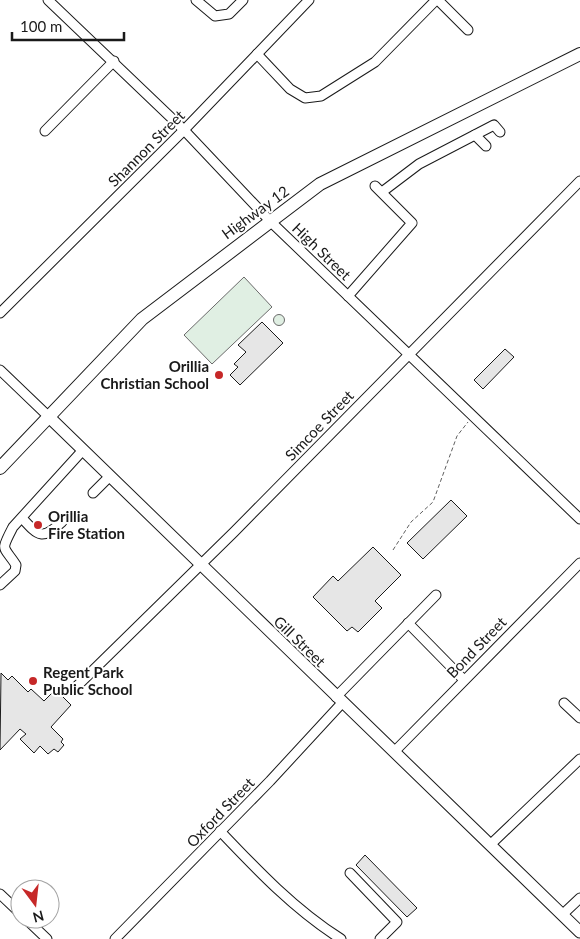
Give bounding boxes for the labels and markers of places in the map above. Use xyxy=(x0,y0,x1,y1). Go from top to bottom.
place label: Orillia Christian School xyxy=(100,357,209,392)
marker: Orillia Christian School xyxy=(213,369,225,381)
place label: Orillia Fire Station xyxy=(48,507,125,542)
marker: Orillia Fire Station xyxy=(32,519,44,531)
place label: Regent Park Public School xyxy=(43,663,133,698)
marker: Regent Park Public School xyxy=(27,675,39,687)

